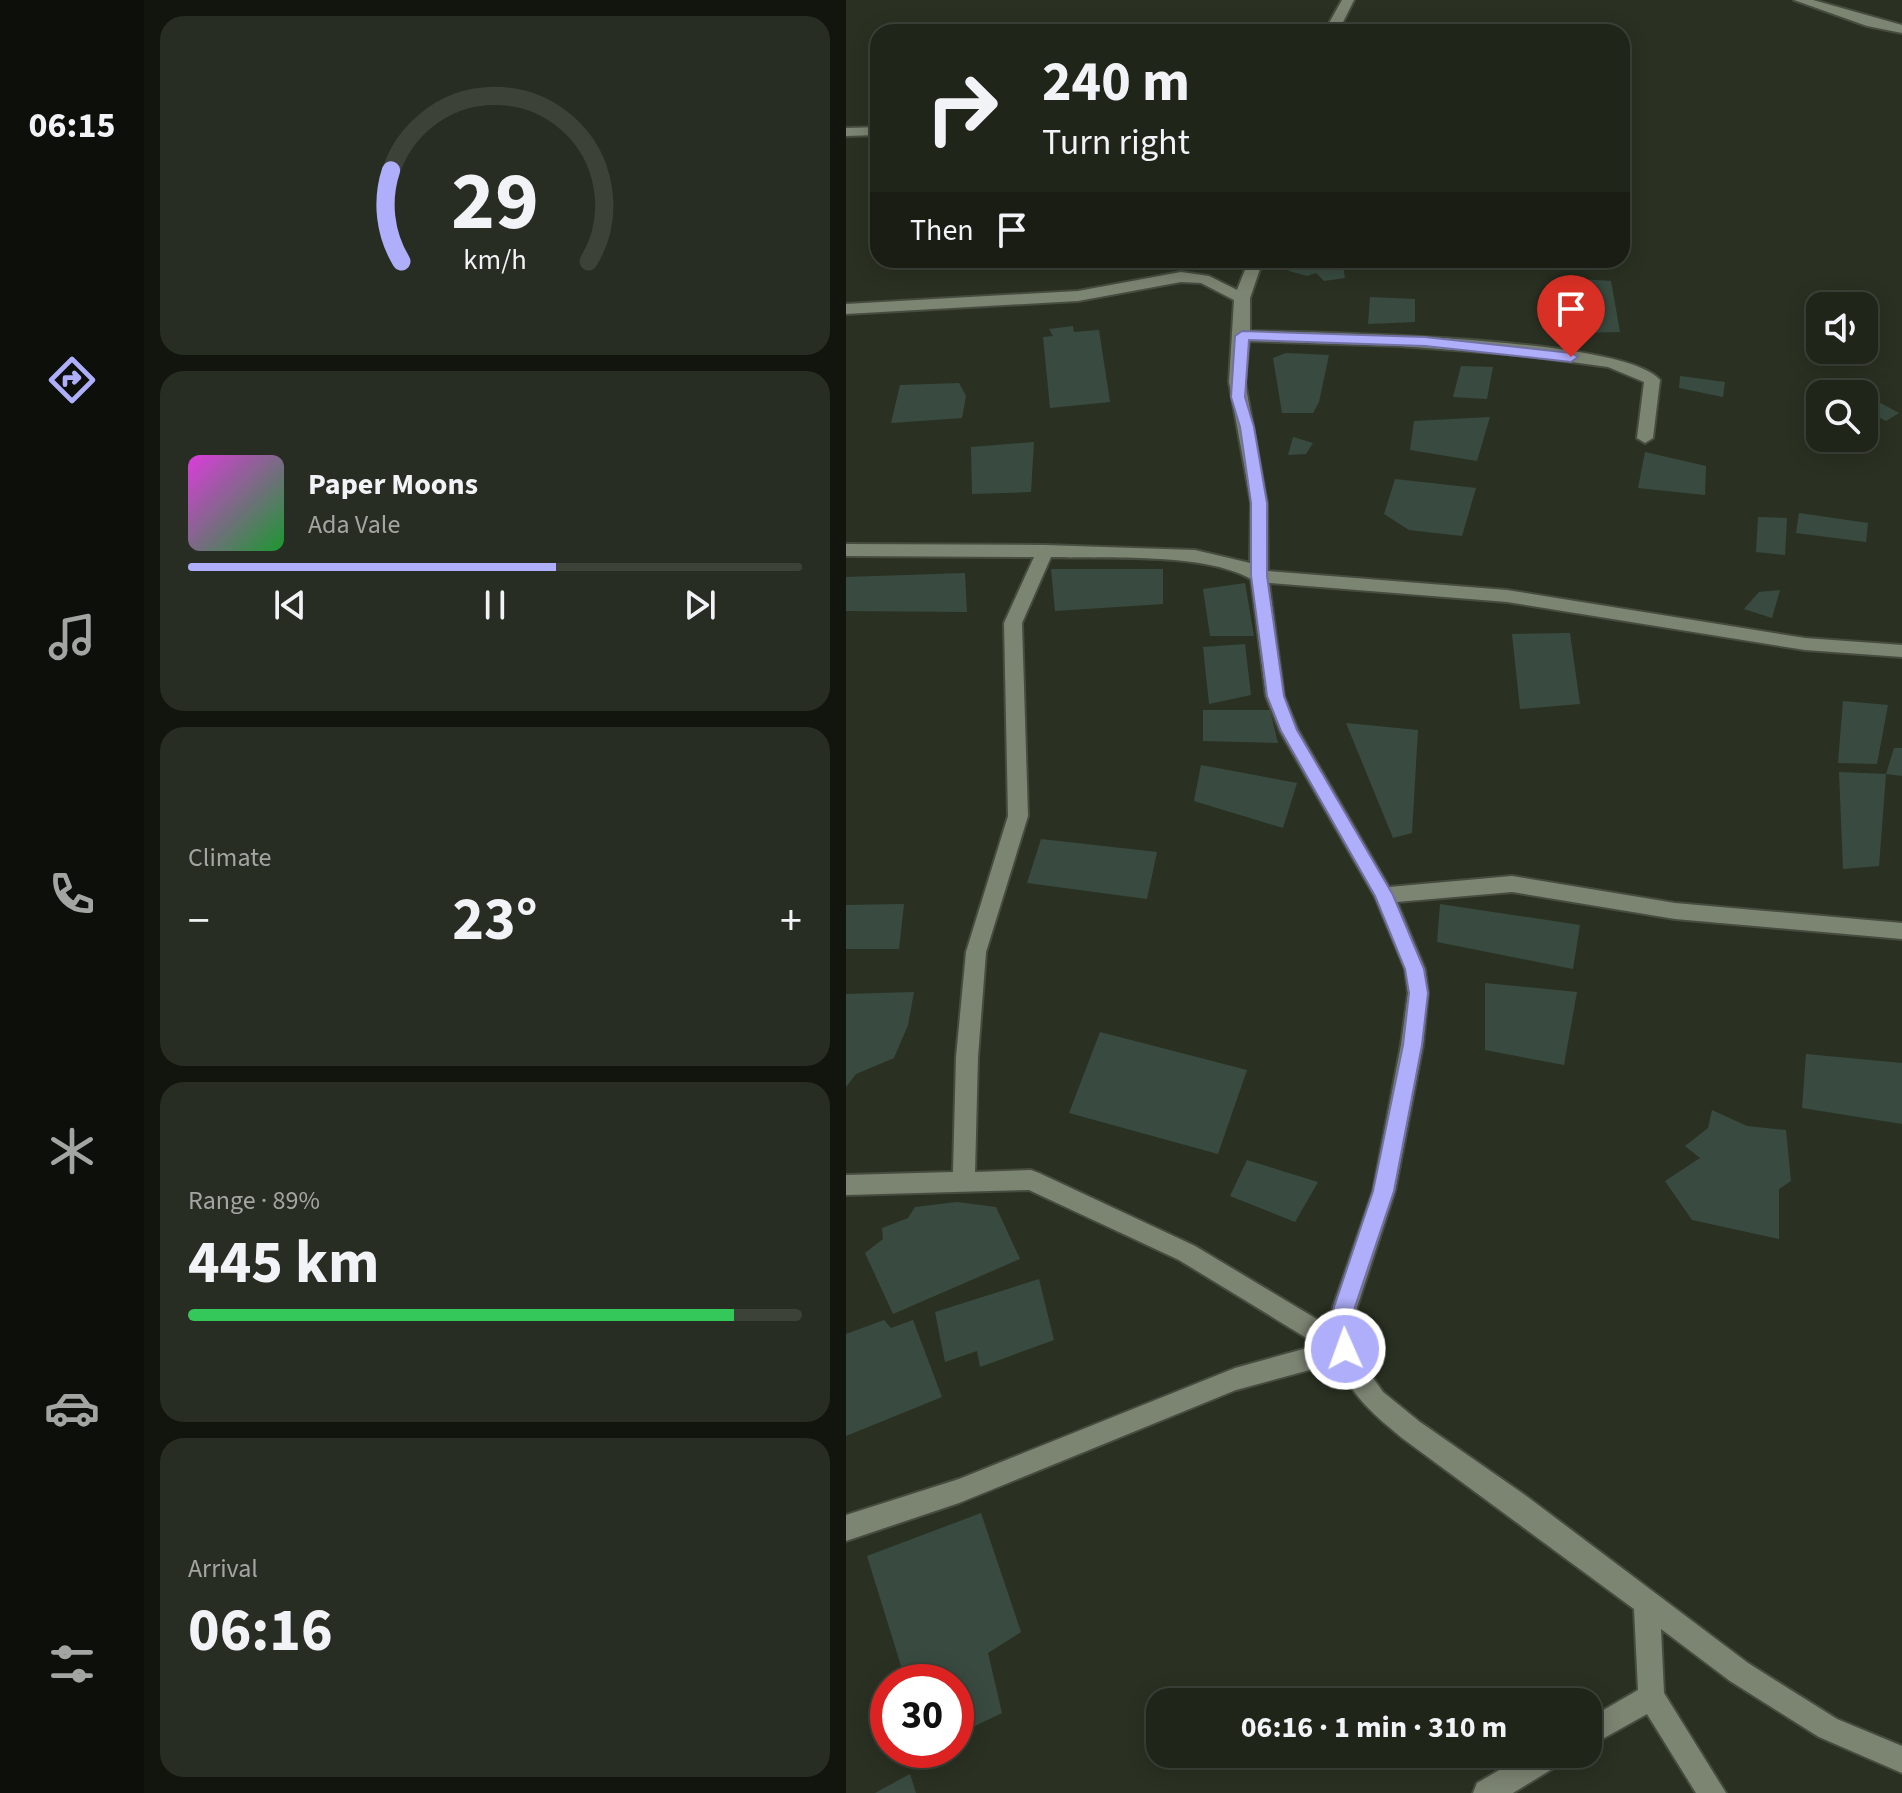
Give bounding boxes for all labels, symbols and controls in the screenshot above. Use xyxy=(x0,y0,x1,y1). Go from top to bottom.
text: 240 m xyxy=(1042,43,1190,122)
icon: right xyxy=(910,56,1014,160)
text: 06:15 xyxy=(29,100,115,151)
text: Turn right xyxy=(1042,117,1190,168)
text: 29 xyxy=(451,142,539,260)
icon: arrive xyxy=(990,208,1034,252)
text: Then xyxy=(910,209,974,252)
text: km/h xyxy=(463,240,527,280)
pin xyxy=(1537,275,1605,357)
icon: arrive xyxy=(1549,287,1593,331)
map controls xyxy=(1806,292,1878,452)
button: sound xyxy=(1806,292,1878,364)
icon: directions xyxy=(44,352,100,408)
button: search xyxy=(1806,380,1878,452)
text: Paper Moons xyxy=(308,463,478,506)
text: Ada Vale xyxy=(308,506,400,543)
icon: previous xyxy=(268,583,312,627)
icon: pause xyxy=(473,583,517,627)
icon: next xyxy=(678,583,722,627)
icon: music xyxy=(44,609,100,665)
text: Climate xyxy=(188,839,272,876)
icon: phone xyxy=(44,866,100,922)
text: 23° xyxy=(452,878,538,963)
text: − xyxy=(188,890,210,953)
text: + xyxy=(780,890,802,953)
icon: climate xyxy=(44,1123,100,1179)
text: Range · 89% xyxy=(188,1182,320,1219)
text: 445 km xyxy=(188,1221,379,1306)
position arrow xyxy=(1303,1307,1387,1391)
icon: car xyxy=(44,1380,100,1436)
text: Arrival xyxy=(188,1550,258,1587)
text: 06:16 xyxy=(188,1589,333,1674)
icon: filters xyxy=(44,1636,100,1692)
speed limit sign: 30 xyxy=(870,1664,974,1768)
text: 06:16 · 1 min · 310 m xyxy=(1241,1706,1507,1749)

